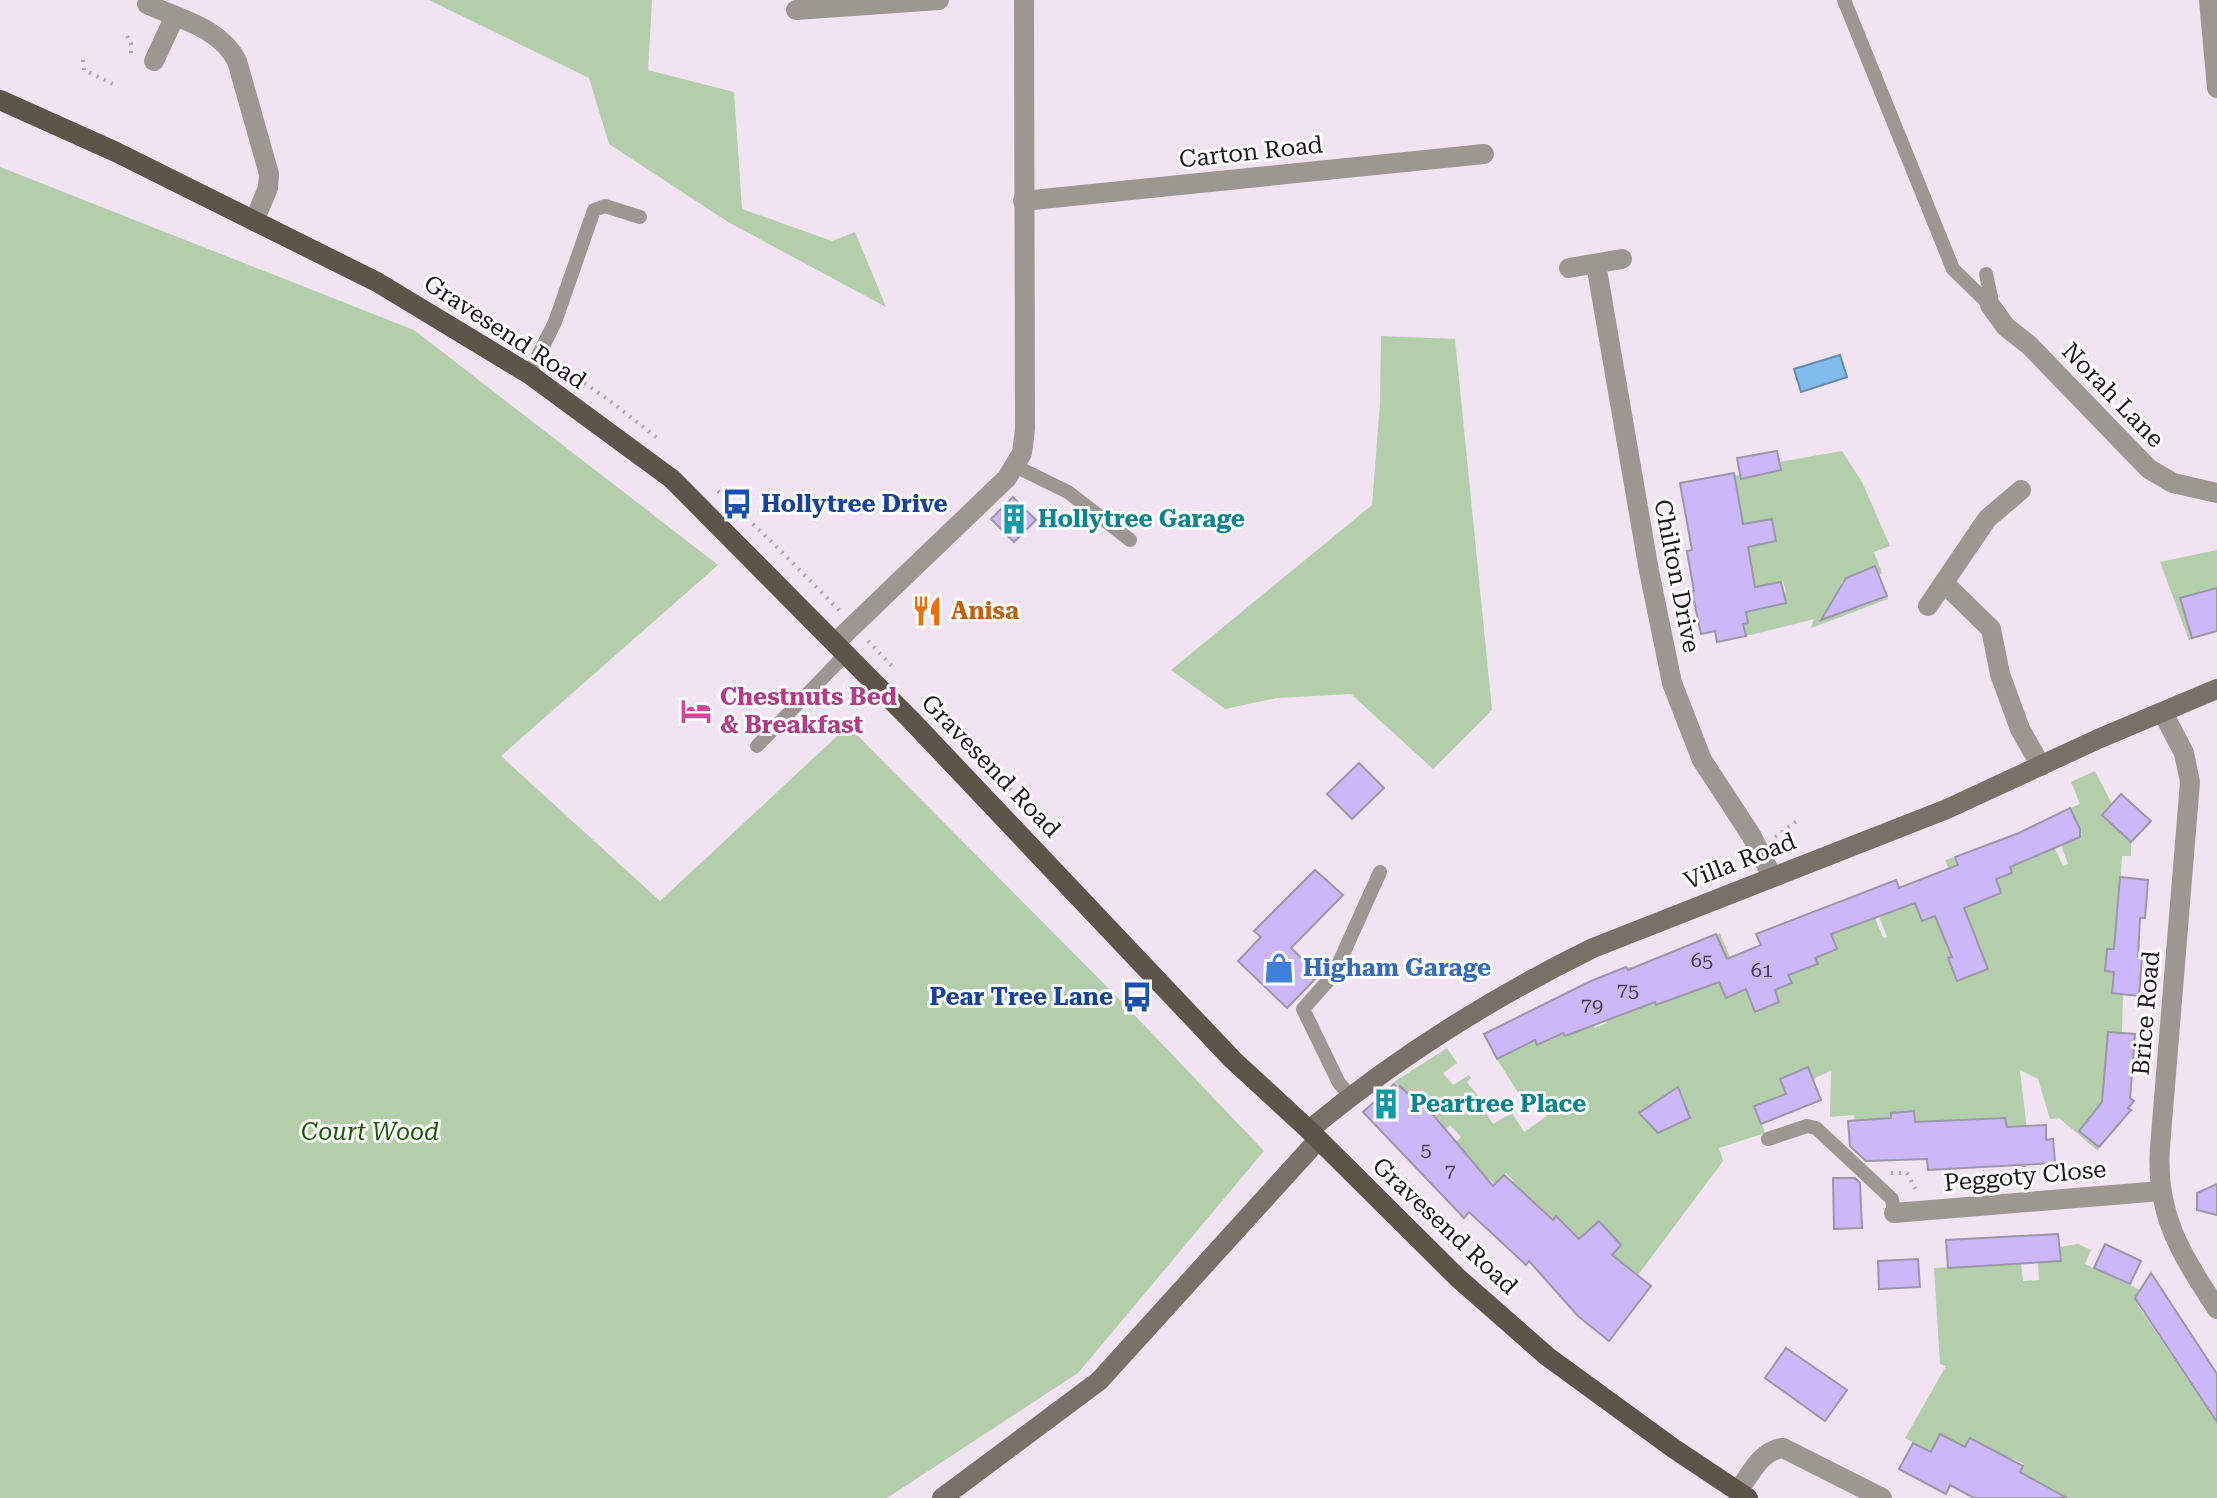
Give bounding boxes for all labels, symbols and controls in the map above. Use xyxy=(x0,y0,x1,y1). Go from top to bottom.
street label: Carton Road xyxy=(1178,131,1324,173)
street label: Gravesend Road xyxy=(419,269,591,395)
street label: Norah Lane xyxy=(2056,337,2170,453)
bus stop icon: Hollytree Drive xyxy=(720,487,754,521)
place label: Hollytree Drive xyxy=(761,490,948,518)
street label: Chilton Drive xyxy=(1648,497,1706,655)
building icon: Hollytree Garage xyxy=(997,502,1031,536)
place label: Hollytree Garage xyxy=(1038,505,1245,533)
restaurant icon: Anisa xyxy=(910,594,944,628)
place label: Anisa xyxy=(951,597,1019,625)
place label: Chestnuts Bed & Breakfast xyxy=(720,683,897,739)
street label: Gravesend Road xyxy=(916,689,1066,843)
hotel icon: Chestnuts Bed & Breakfast xyxy=(679,694,713,728)
street label: Villa Road xyxy=(1680,827,1800,895)
house number: 65 xyxy=(1691,948,1713,972)
street label: Brice Road xyxy=(2127,949,2165,1077)
shop icon: Higham Garage xyxy=(1262,951,1296,985)
place label: Higham Garage xyxy=(1303,954,1491,982)
house number: 61 xyxy=(1751,958,1773,982)
house number: 75 xyxy=(1617,978,1639,1002)
bus stop icon: Pear Tree Lane xyxy=(1120,980,1154,1014)
place label: Pear Tree Lane xyxy=(930,983,1113,1011)
house number: 79 xyxy=(1581,993,1603,1017)
building icon: Peartree Place xyxy=(1369,1087,1403,1121)
place label: Peartree Place xyxy=(1410,1090,1586,1118)
park label: Court Wood xyxy=(301,1118,439,1146)
house number: 5 xyxy=(1420,1137,1432,1161)
street label: Gravesend Road xyxy=(1367,1152,1523,1300)
street label: Peggoty Close xyxy=(1943,1155,2107,1197)
house number: 7 xyxy=(1444,1159,1456,1183)

